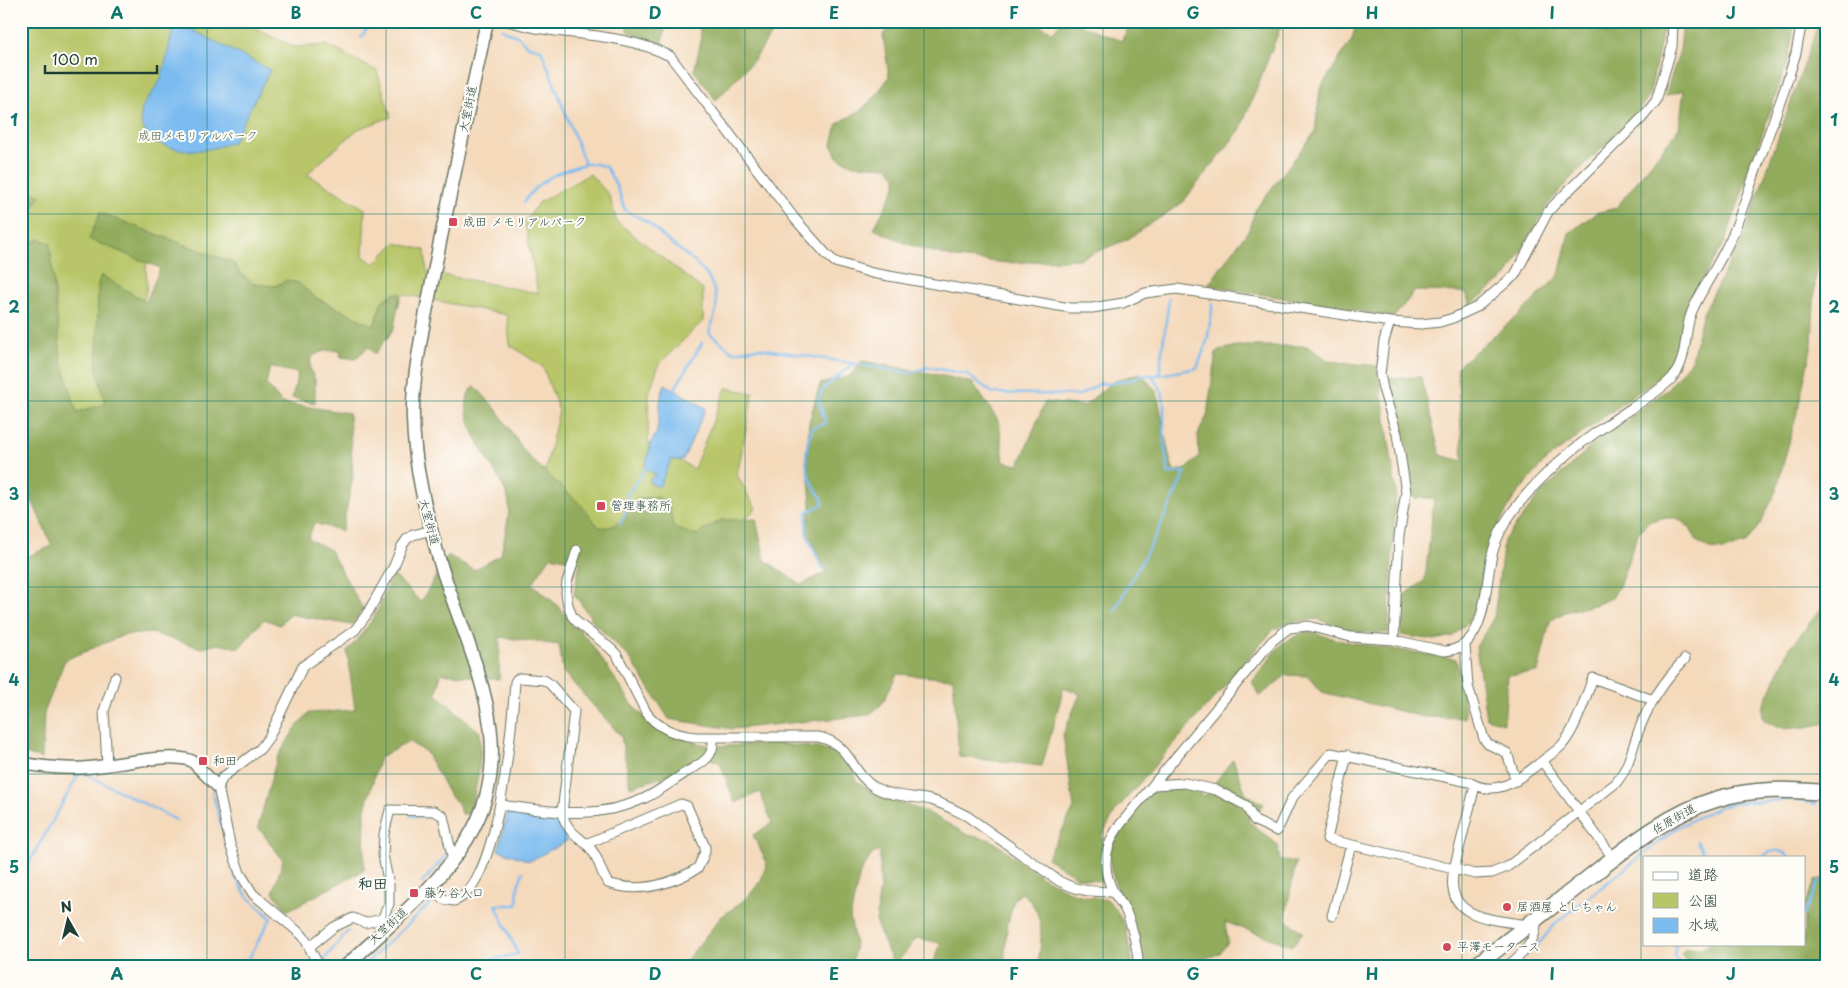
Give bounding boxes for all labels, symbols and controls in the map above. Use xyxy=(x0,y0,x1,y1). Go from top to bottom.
text: A xyxy=(111,0,124,24)
text: B xyxy=(291,0,302,24)
text: C xyxy=(470,0,482,24)
text: D xyxy=(649,0,661,24)
text: E xyxy=(829,0,839,24)
text: F xyxy=(1009,0,1019,24)
text: G xyxy=(1186,0,1200,24)
text: H xyxy=(1366,0,1378,24)
text: I xyxy=(1549,0,1555,24)
text: J xyxy=(1726,0,1736,24)
scale bar xyxy=(45,42,158,74)
text: 100 m xyxy=(52,47,98,70)
street label: 大室街道 xyxy=(454,84,480,134)
text: 1 xyxy=(10,107,18,131)
text: 1 xyxy=(1830,107,1838,131)
park label: 成田メモリアルパーク xyxy=(138,126,258,144)
place label: 成田 メモリアルパーク xyxy=(463,212,586,230)
marker: 成田 メモリアルパーク xyxy=(447,216,459,228)
text: 2 xyxy=(8,294,20,318)
text: 2 xyxy=(1828,294,1840,318)
text: 3 xyxy=(9,481,19,505)
text: 3 xyxy=(1829,481,1839,505)
street label: 大室街道 xyxy=(415,496,445,547)
place label: 管理事務所 xyxy=(611,496,671,514)
marker: 管理事務所 xyxy=(595,500,607,512)
text: 4 xyxy=(9,667,20,691)
text: 4 xyxy=(1829,667,1840,691)
place label: 和田 xyxy=(213,751,237,769)
marker: 和田 xyxy=(197,755,209,767)
street label: 佐原街道 xyxy=(1648,798,1699,838)
text: 5 xyxy=(9,854,19,878)
text: 5 xyxy=(1829,854,1839,878)
legend xyxy=(1643,856,1806,946)
text: 道路 xyxy=(1688,862,1718,885)
district label: 和田 xyxy=(358,871,388,894)
place label: 藤ケ谷入口 xyxy=(424,883,484,901)
marker: 藤ケ谷入口 xyxy=(408,887,420,899)
text: 公園 xyxy=(1688,888,1718,911)
text: N xyxy=(59,895,73,918)
north arrow xyxy=(42,896,92,946)
place label: 居酒屋 としちゃん xyxy=(1517,897,1617,915)
marker: 居酒屋 としちゃん xyxy=(1501,901,1513,913)
street label: 大室街道 xyxy=(364,902,411,948)
text: 水域 xyxy=(1688,912,1718,935)
place label: 平澤モータース xyxy=(1457,937,1540,955)
marker: 平澤モータース xyxy=(1441,941,1453,953)
text: A xyxy=(111,961,124,985)
text: B xyxy=(291,961,302,985)
text: C xyxy=(470,961,482,985)
text: D xyxy=(649,961,661,985)
text: E xyxy=(829,961,839,985)
text: F xyxy=(1009,961,1019,985)
text: G xyxy=(1186,961,1200,985)
text: H xyxy=(1366,961,1378,985)
text: I xyxy=(1549,961,1555,985)
text: J xyxy=(1726,961,1736,985)

